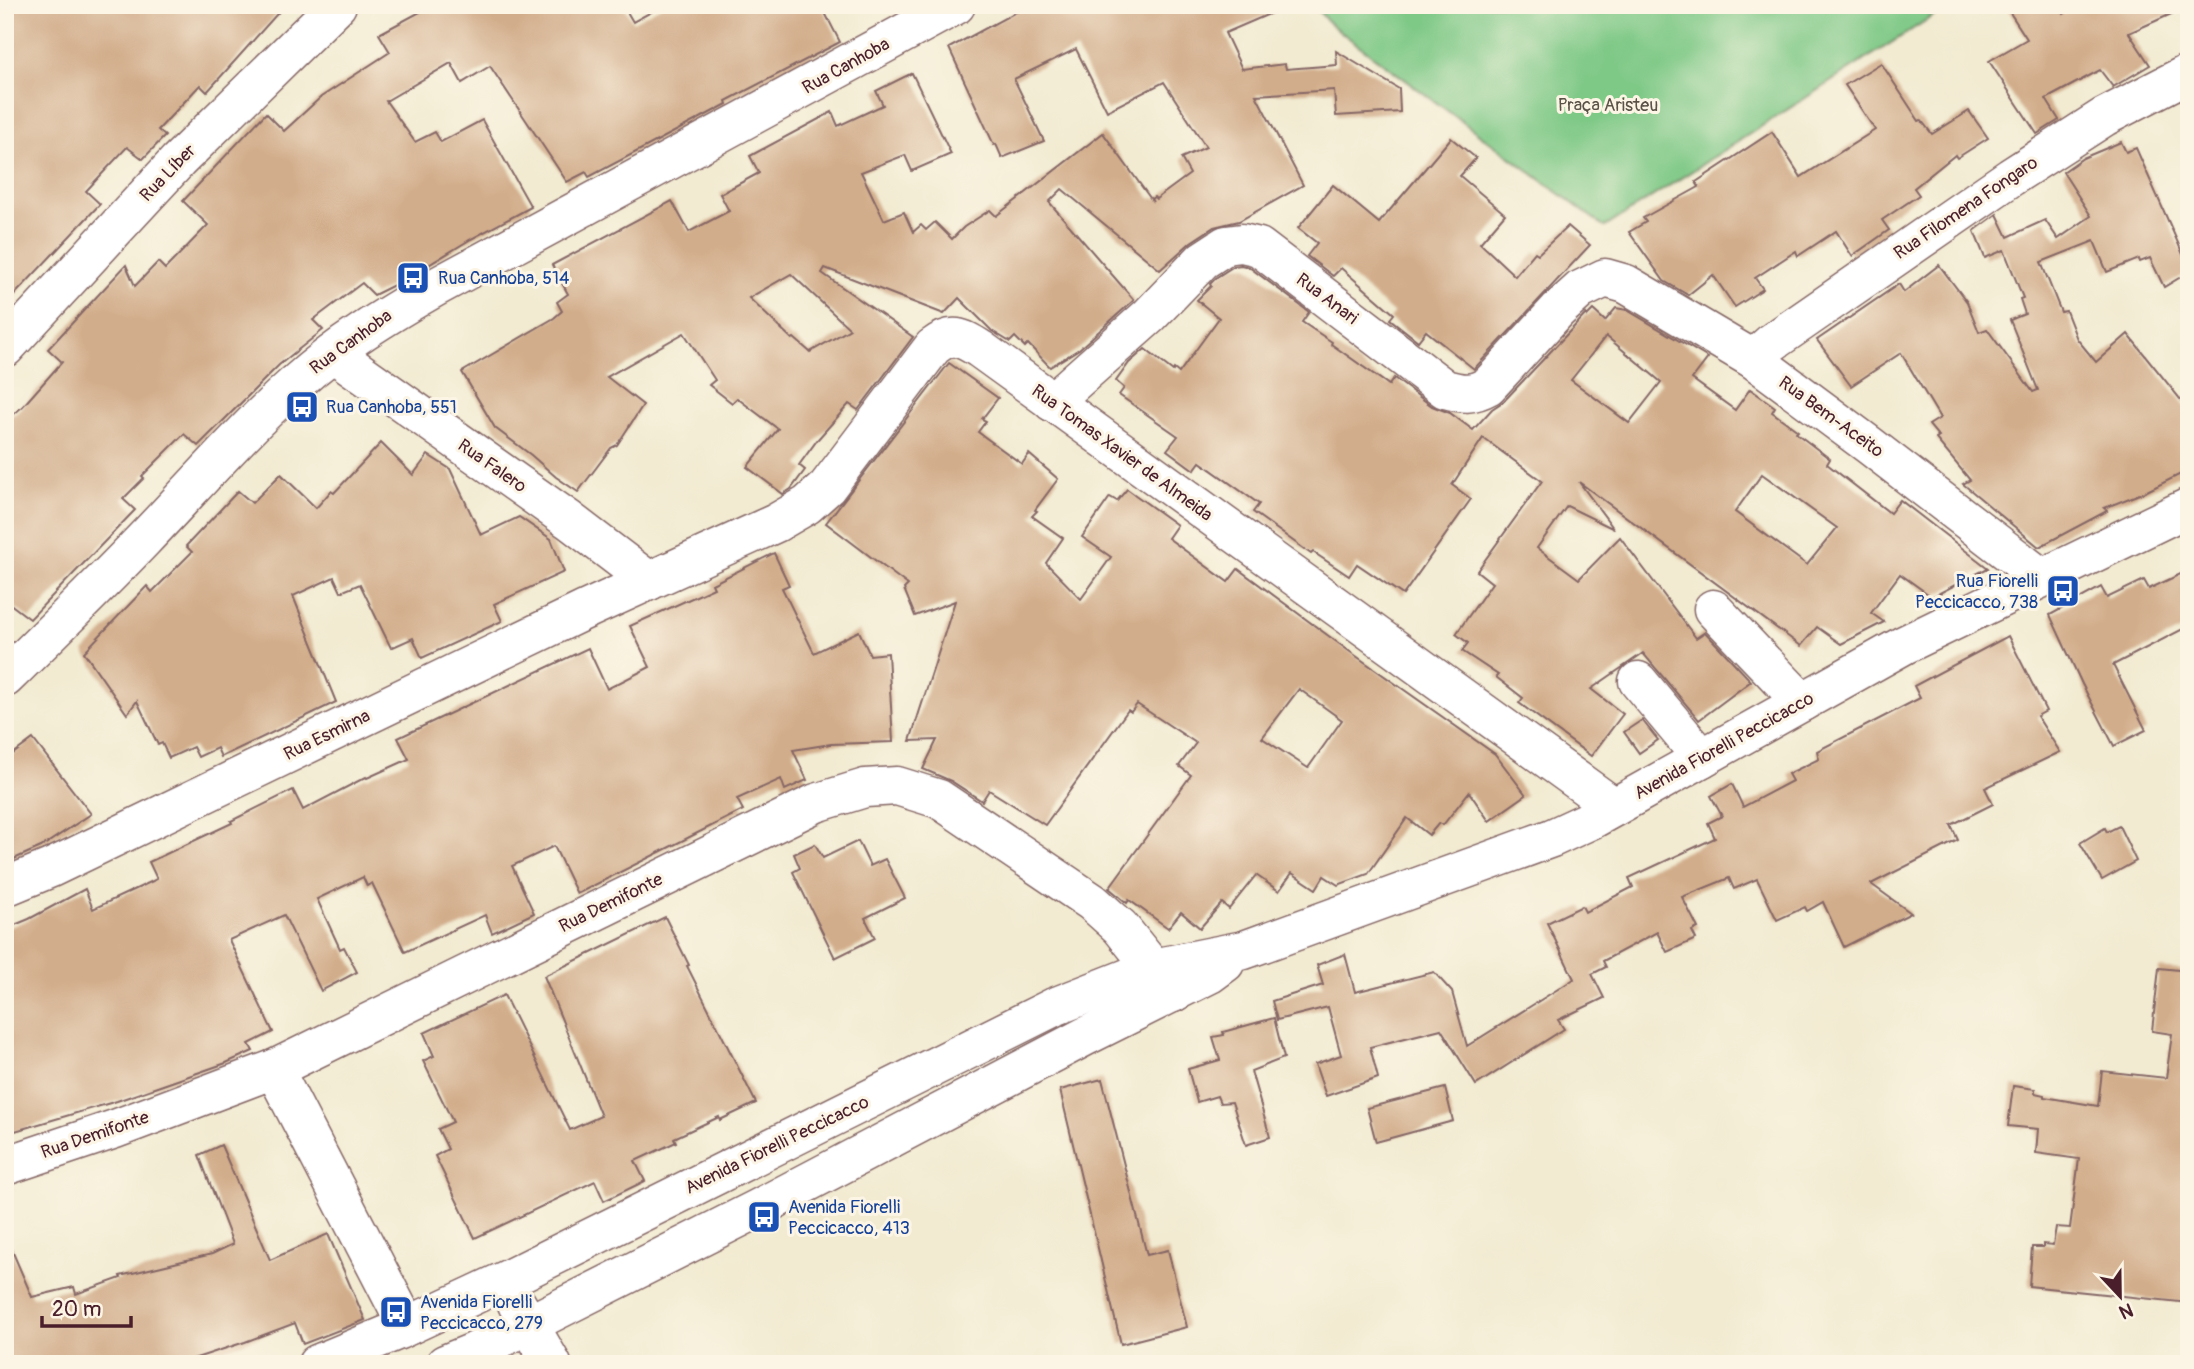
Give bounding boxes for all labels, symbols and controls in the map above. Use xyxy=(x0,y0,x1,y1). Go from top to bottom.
street label: Rua Canhoba xyxy=(798,33,894,99)
park label: Praça Aristeu xyxy=(1558,94,1658,117)
street label: Rua Líber xyxy=(135,139,201,207)
street label: Rua Filomena Fongaro xyxy=(1890,151,2043,265)
bus stop icon: Rua Canhoba, 514 xyxy=(394,259,432,297)
place label: Rua Canhoba, 514 xyxy=(438,267,570,290)
street label: Rua Anari xyxy=(1291,268,1363,330)
street label: Rua Canhoba xyxy=(305,304,397,380)
street label: Rua Bem-Aceito xyxy=(1774,371,1888,463)
street label: Rua Tomas Xavier de Almeida xyxy=(1027,379,1217,527)
bus stop icon: Rua Canhoba, 551 xyxy=(283,388,321,426)
place label: Rua Canhoba, 551 xyxy=(326,396,457,419)
street label: Rua Falero xyxy=(453,434,531,498)
place label: Rua Fiorelli Peccicacco, 738 xyxy=(1915,570,2038,614)
bus stop icon: Rua Fiorelli Peccicacco, 738 xyxy=(2044,572,2082,610)
street label: Avenida Fiorelli Peccicacco xyxy=(1630,687,1818,805)
street label: Rua Esmirna xyxy=(280,704,374,766)
street label: Rua Demifonte xyxy=(555,868,667,938)
street label: Avenida Fiorelli Peccicacco xyxy=(681,1090,873,1200)
street label: Rua Demifonte xyxy=(38,1106,152,1164)
place label: Avenida Fiorelli Peccicacco, 413 xyxy=(788,1196,910,1240)
bus stop icon: Avenida Fiorelli Peccicacco, 413 xyxy=(745,1198,783,1236)
north arrow xyxy=(2086,1260,2156,1330)
scale bar xyxy=(42,1285,131,1329)
place label: Avenida Fiorelli Peccicacco, 279 xyxy=(420,1291,543,1335)
bus stop icon: Avenida Fiorelli Peccicacco, 279 xyxy=(377,1293,415,1331)
text: 20 m xyxy=(52,1296,101,1323)
text: N xyxy=(2115,1297,2136,1324)

